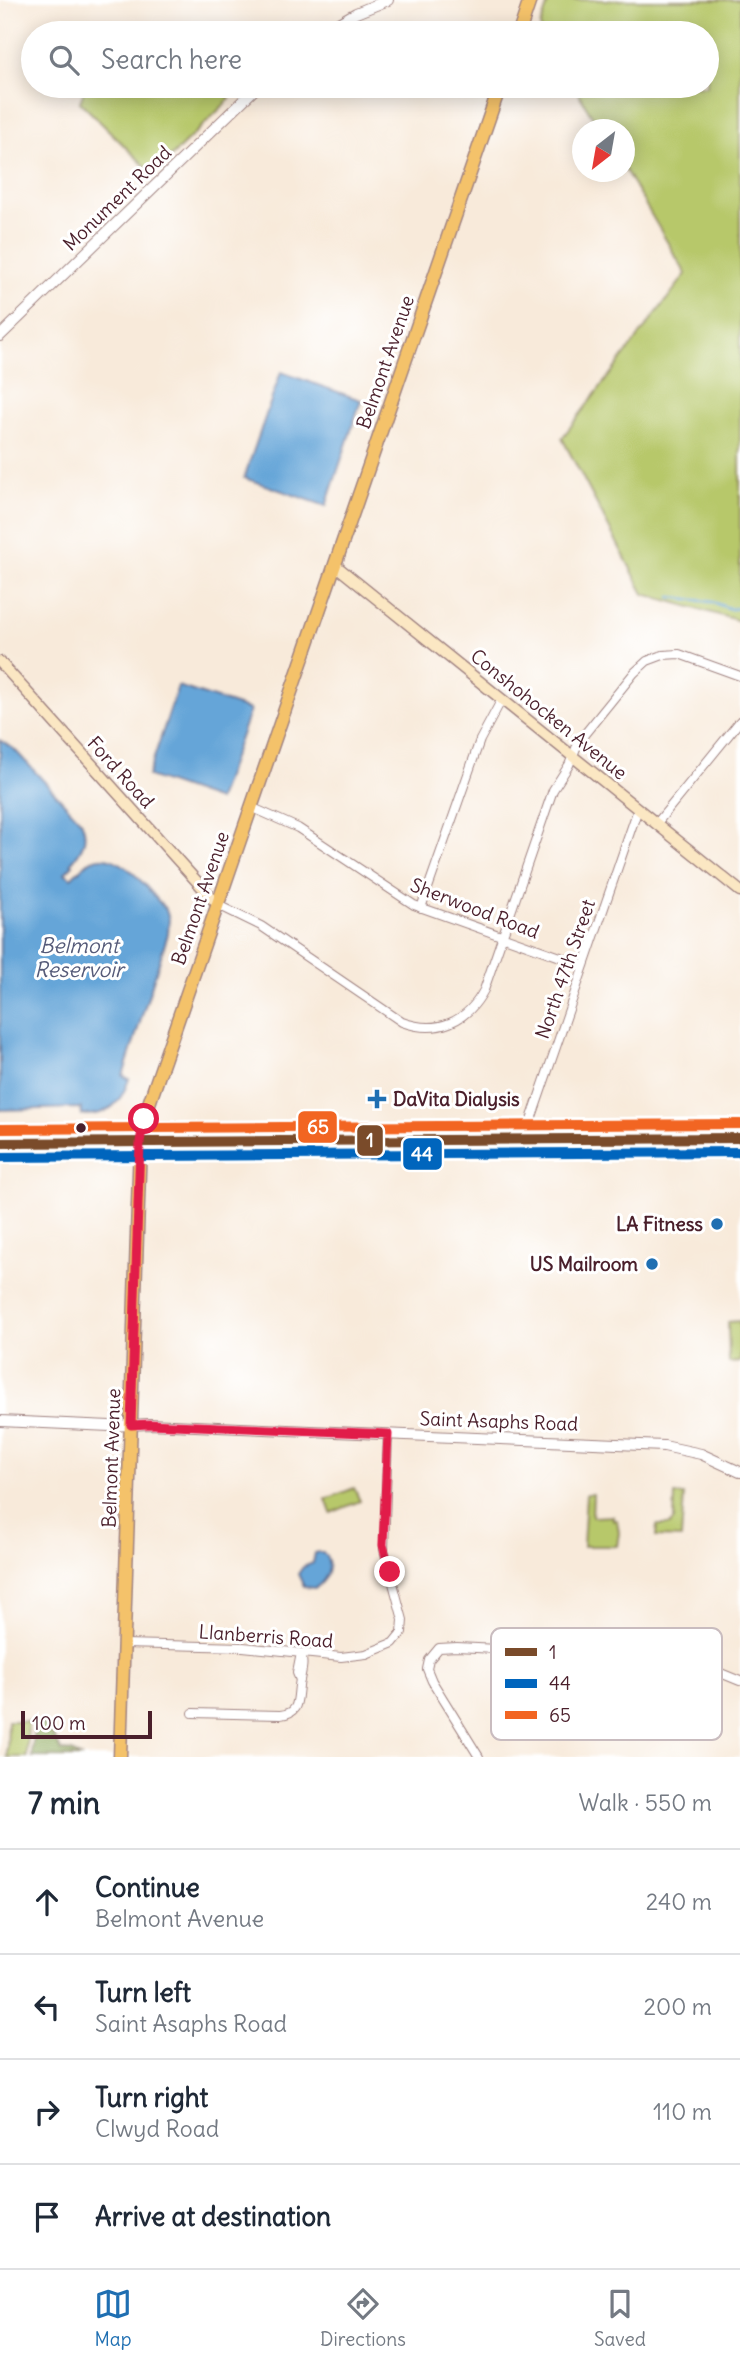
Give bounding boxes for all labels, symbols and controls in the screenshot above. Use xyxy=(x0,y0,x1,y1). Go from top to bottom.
search box xyxy=(21,21,719,98)
icon: search xyxy=(45,41,83,79)
text: Search here xyxy=(101,43,242,76)
north arrow xyxy=(572,119,635,182)
street label: Monument Road xyxy=(58,140,176,256)
street label: Belmont Avenue xyxy=(351,292,419,432)
street label: Conshohocken Avenue xyxy=(466,643,632,785)
street label: Ford Road xyxy=(83,731,159,813)
street label: Belmont Avenue xyxy=(166,828,234,968)
street label: Sherwood Road xyxy=(407,872,543,944)
street label: North 47th Street xyxy=(530,896,600,1042)
water label: Belmont Reservoir xyxy=(35,932,126,983)
place label: DaVita Dialysis xyxy=(393,1087,520,1111)
marker: DaVita Dialysis xyxy=(367,1089,387,1109)
route start xyxy=(128,1103,159,1134)
line badge: 65 xyxy=(297,1110,338,1144)
text: 65 xyxy=(307,1115,329,1139)
unlabelled marker xyxy=(74,1121,88,1135)
line badge: 1 xyxy=(356,1124,384,1157)
text: 1 xyxy=(366,1128,374,1152)
line badge: 44 xyxy=(402,1137,443,1171)
text: 44 xyxy=(411,1142,433,1166)
place label: LA Fitness xyxy=(616,1212,703,1236)
marker: LA Fitness xyxy=(709,1216,725,1232)
place label: US Mailroom xyxy=(530,1252,638,1276)
marker: US Mailroom xyxy=(644,1256,660,1272)
street label: Belmont Avenue xyxy=(97,1388,125,1528)
street label: Saint Asaphs Road xyxy=(419,1406,579,1436)
route end xyxy=(374,1556,405,1587)
street label: Llanberris Road xyxy=(198,1619,334,1653)
legend xyxy=(491,1628,722,1740)
text: 1 xyxy=(549,1640,557,1664)
text: 44 xyxy=(549,1671,571,1695)
text: 65 xyxy=(549,1703,571,1727)
scale bar xyxy=(21,1708,152,1740)
text: 100 m xyxy=(32,1711,86,1735)
text: 7 min xyxy=(28,1784,100,1822)
text: Walk · 550 m xyxy=(579,1788,712,1817)
text: Continue xyxy=(95,1871,200,1904)
icon: ahead xyxy=(28,1883,66,1921)
text: 240 m xyxy=(646,1887,712,1916)
text: Belmont Avenue xyxy=(95,1904,264,1933)
text: Turn left xyxy=(95,1976,191,2009)
icon: left xyxy=(28,1988,66,2026)
text: 200 m xyxy=(643,1992,712,2021)
text: Saint Asaphs Road xyxy=(95,2009,287,2038)
text: Turn right xyxy=(95,2081,208,2114)
icon: right xyxy=(28,2093,66,2131)
text: 110 m xyxy=(653,2097,712,2126)
text: Clwyd Road xyxy=(95,2114,219,2143)
icon: arrive xyxy=(28,2198,66,2236)
text: Arrive at destination xyxy=(95,2200,331,2233)
tab: Map xyxy=(94,2285,132,2351)
tab: Directions xyxy=(320,2285,406,2351)
tab: Saved xyxy=(594,2285,646,2351)

